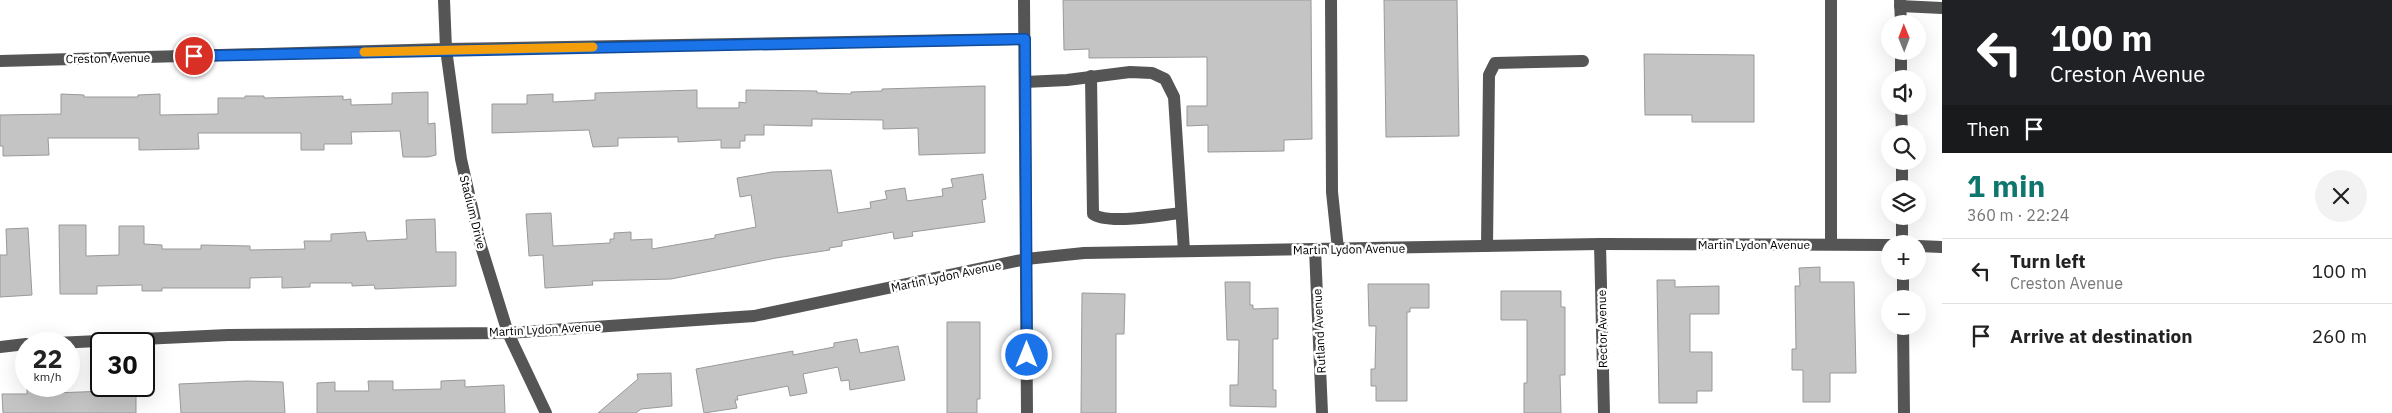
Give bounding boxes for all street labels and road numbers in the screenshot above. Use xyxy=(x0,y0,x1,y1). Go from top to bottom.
street label: Creston Avenue xyxy=(66,50,151,66)
street label: Stadium Drive xyxy=(457,174,490,251)
street label: Martin Lydon Avenue xyxy=(1698,237,1811,252)
street label: Martin Lydon Avenue xyxy=(1293,241,1406,257)
street label: Martin Lydon Avenue xyxy=(890,257,1003,295)
street label: Rutland Avenue xyxy=(1309,288,1329,374)
street label: Rector Avenue xyxy=(1594,289,1610,368)
street label: Martin Lydon Avenue xyxy=(489,319,602,339)

